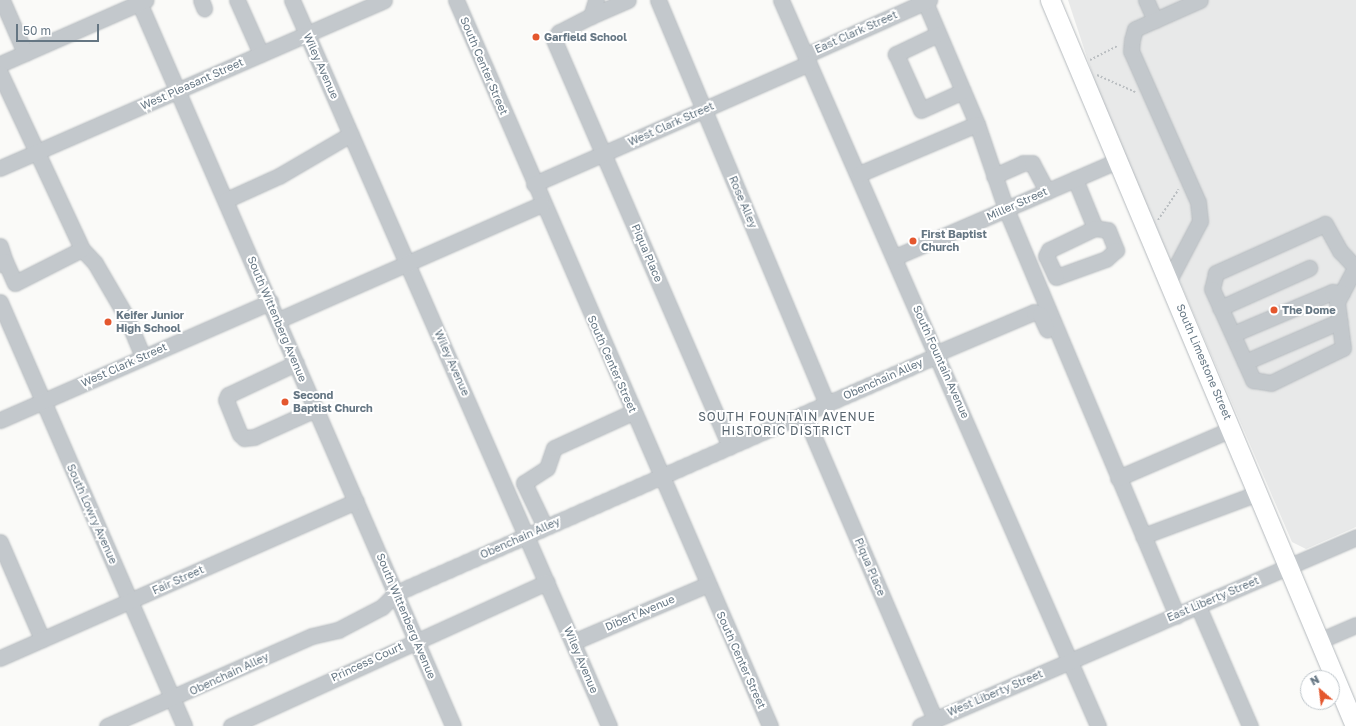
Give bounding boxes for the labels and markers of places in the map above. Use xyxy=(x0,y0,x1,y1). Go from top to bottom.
place label: Garfield School xyxy=(544,30,627,44)
marker: Garfield School xyxy=(531,32,541,42)
place label: First Baptist Church xyxy=(921,228,987,254)
marker: First Baptist Church xyxy=(908,236,918,246)
place label: The Dome xyxy=(1282,303,1336,317)
marker: The Dome xyxy=(1269,305,1279,315)
place label: Keifer Junior High School xyxy=(116,309,184,335)
marker: Keifer Junior High School xyxy=(103,317,113,327)
place label: Second Baptist Church xyxy=(293,389,373,415)
marker: Second Baptist Church xyxy=(280,397,290,407)

